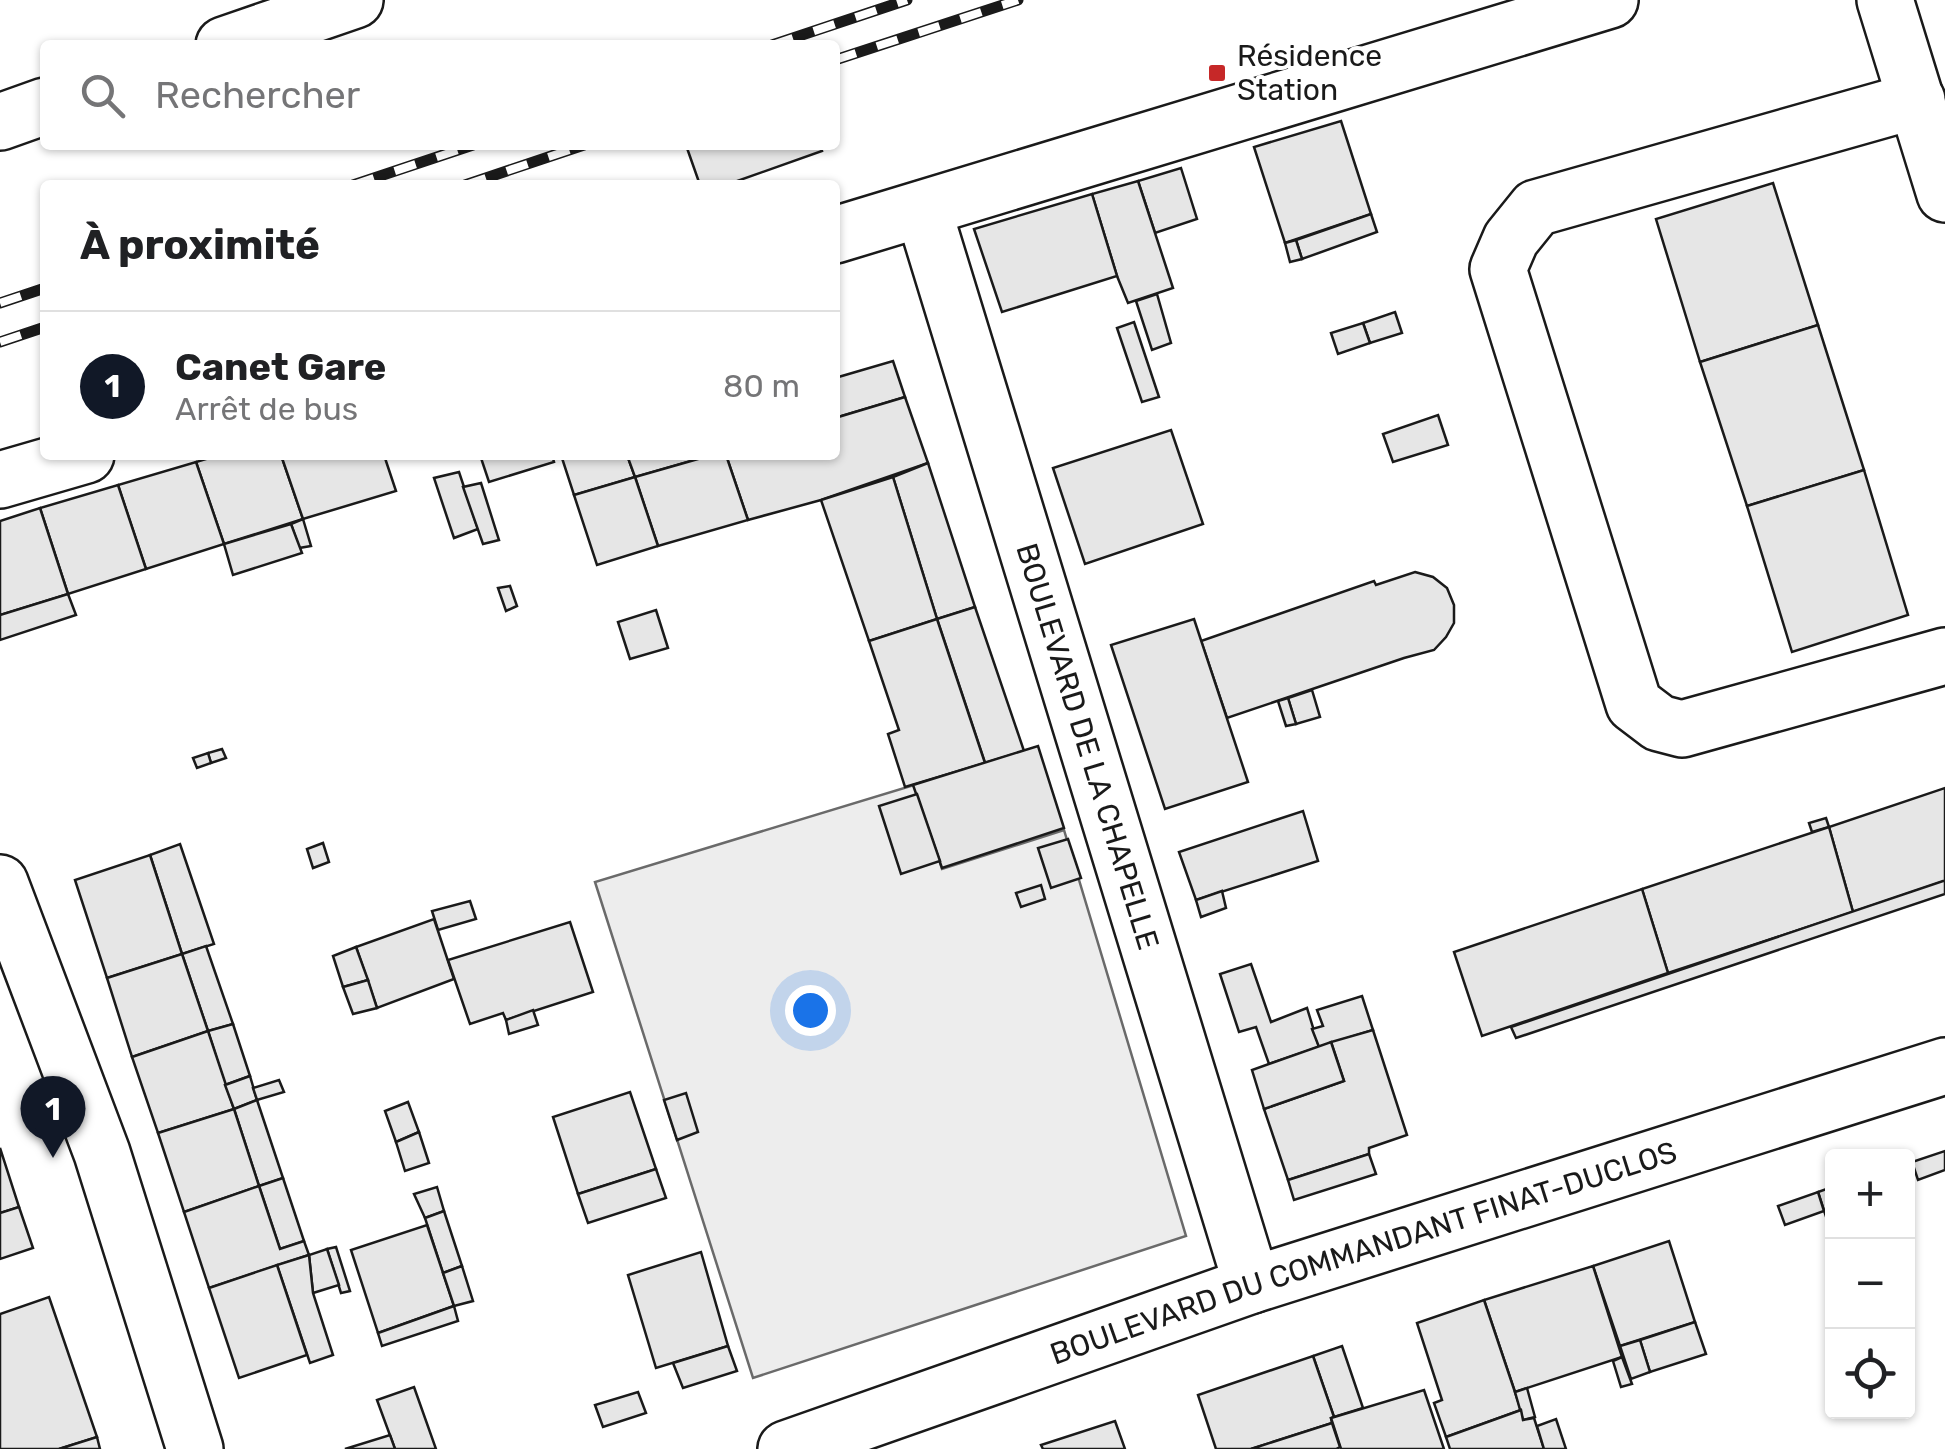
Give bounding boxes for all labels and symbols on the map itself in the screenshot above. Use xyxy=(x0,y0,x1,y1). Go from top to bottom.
place label: Résidence Station xyxy=(1237,38,1382,108)
marker: Résidence Station xyxy=(1206,62,1228,84)
street label: BOULEVARD DE LA CHAPELLE xyxy=(1008,539,1166,954)
your location xyxy=(785,985,836,1036)
pin: 1 xyxy=(20,1076,86,1158)
street label: BOULEVARD DU COMMANDANT FINAT-DUCLOS xyxy=(1046,1134,1681,1373)

